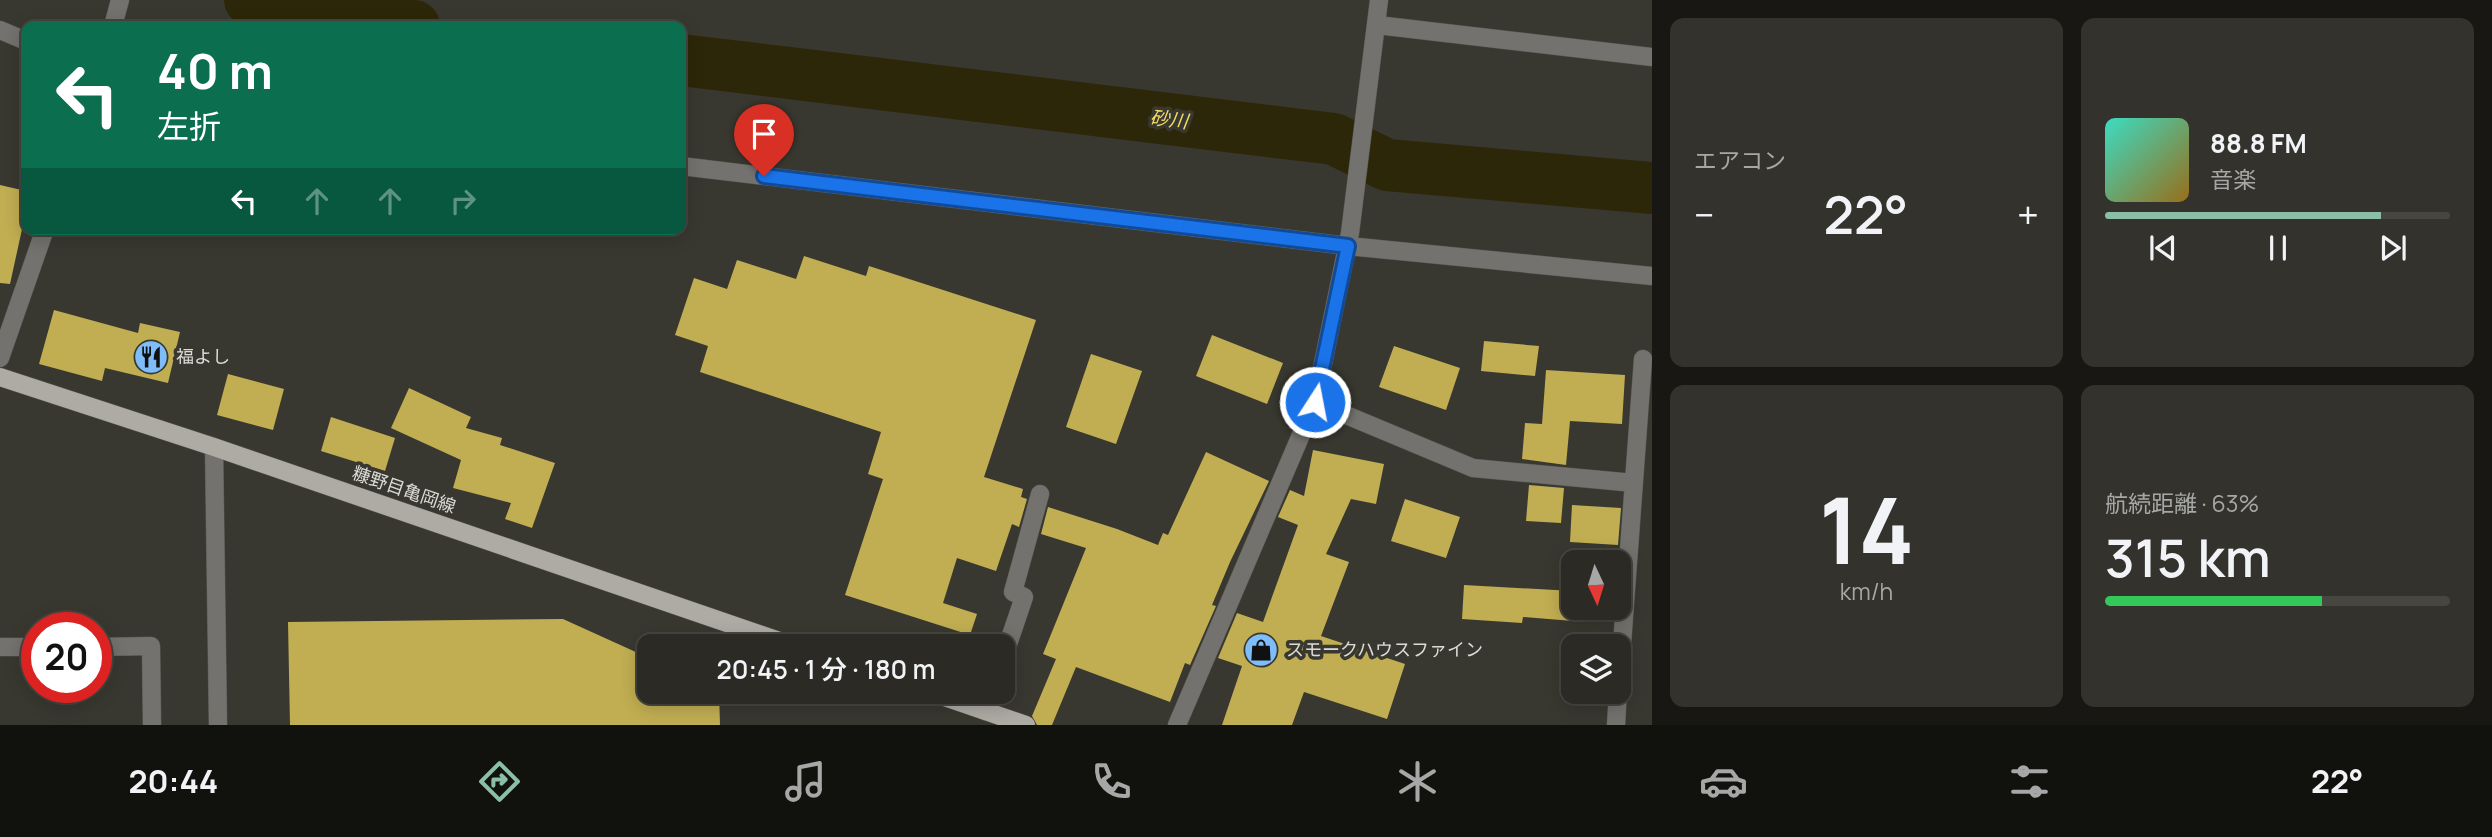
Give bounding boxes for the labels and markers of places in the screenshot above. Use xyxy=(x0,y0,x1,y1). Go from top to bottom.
pin xyxy=(734,104,794,176)
restaurant icon: 福よし xyxy=(132,338,170,376)
place label: 福よし xyxy=(176,344,230,368)
shop icon: スモークハウスファイン xyxy=(1242,631,1280,669)
place label: スモークハウスファイン xyxy=(1286,637,1483,661)

